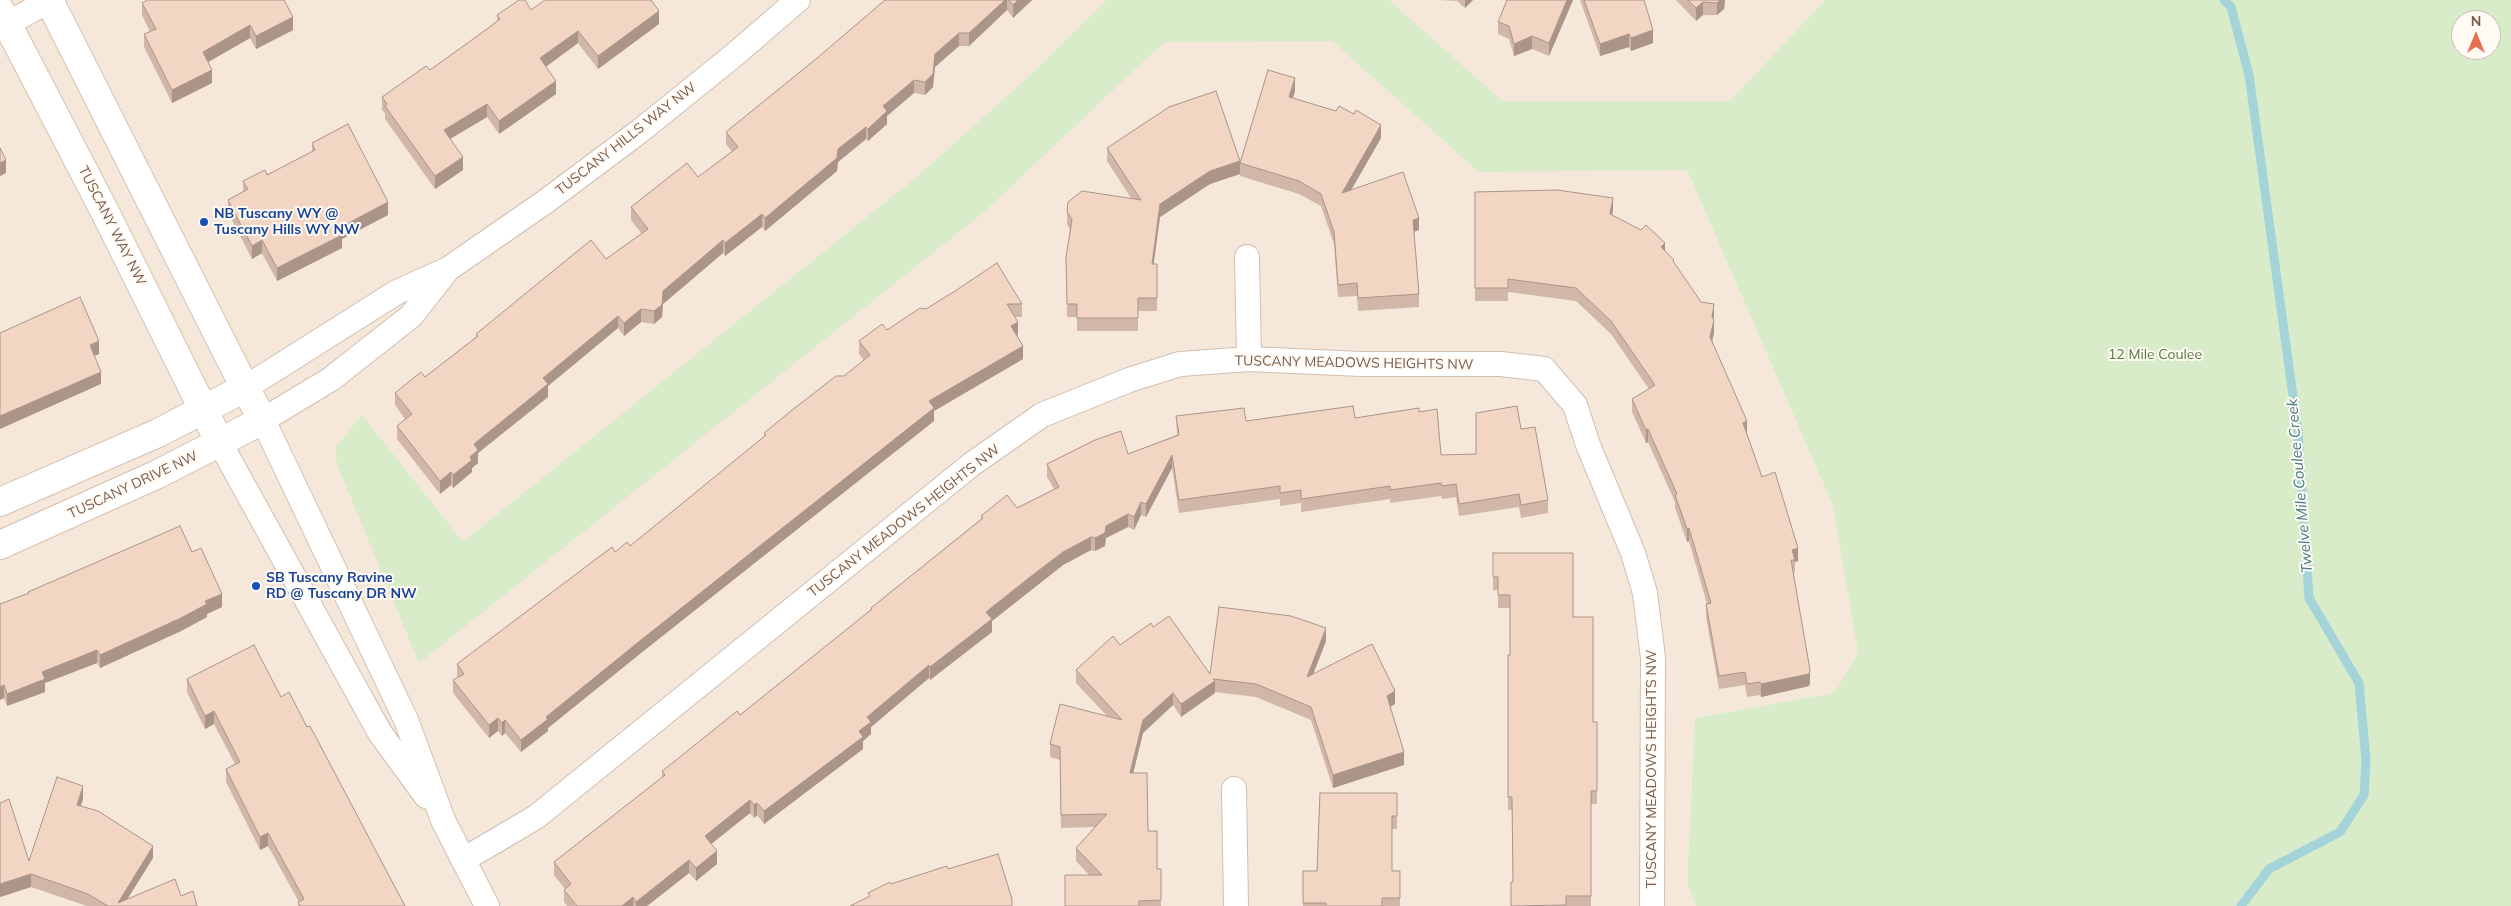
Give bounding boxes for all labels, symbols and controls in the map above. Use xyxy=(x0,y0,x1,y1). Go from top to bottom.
north arrow xyxy=(2451,10,2501,60)
text: N xyxy=(2471,12,2481,30)
street label: TUSCANY HILLS WAY NW xyxy=(552,79,700,199)
street label: TUSCANY WAY NW xyxy=(75,163,149,289)
place label: NB Tuscany WY @ Tuscany Hills WY NW xyxy=(214,206,360,238)
marker: NB Tuscany WY @ Tuscany Hills WY NW xyxy=(198,216,210,228)
park label: 12 Mile Coulee xyxy=(2108,347,2202,363)
street label: TUSCANY MEADOWS HEIGHTS NW xyxy=(1234,353,1474,373)
water label: Twelve Mile Coulee Creek xyxy=(2283,398,2317,574)
street label: TUSCANY MEADOWS HEIGHTS NW xyxy=(805,441,1003,601)
street label: TUSCANY DRIVE NW xyxy=(66,448,200,522)
place label: SB Tuscany Ravine RD @ Tuscany DR NW xyxy=(266,570,417,602)
marker: SB Tuscany Ravine RD @ Tuscany DR NW xyxy=(250,580,262,592)
street label: TUSCANY MEADOWS HEIGHTS NW xyxy=(1644,650,1660,888)

